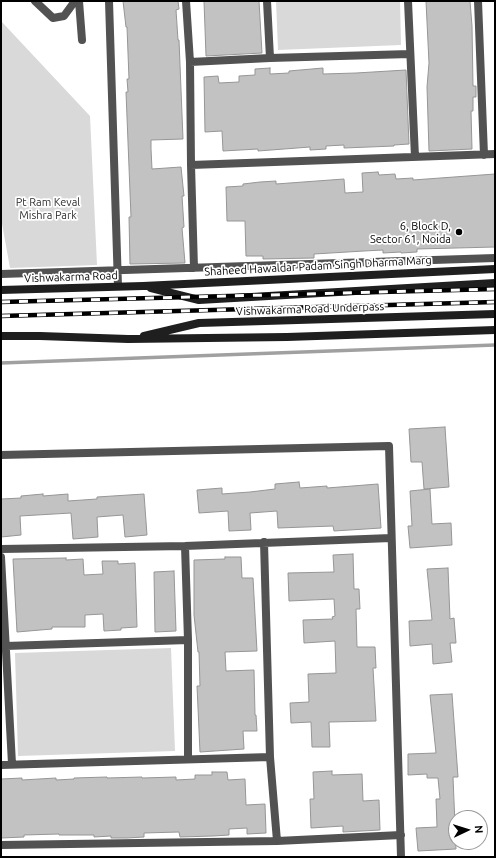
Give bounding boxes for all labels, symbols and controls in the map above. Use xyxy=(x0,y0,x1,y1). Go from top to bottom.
park label: Pt Ram Keval Mishra Park xyxy=(16,195,80,221)
place label: 6, Block D, Sector 61, Noida xyxy=(370,219,451,245)
marker: 6, Block D, Sector 61, Noida xyxy=(454,227,464,237)
street label: Shaheed Hawaldar Padam Singh Dharma Marg xyxy=(204,253,432,279)
street label: Vishwakarma Road xyxy=(24,269,118,285)
street label: Vishwakarma Road Underpass xyxy=(236,300,384,318)
north arrow xyxy=(448,810,488,850)
text: N xyxy=(473,825,485,834)

